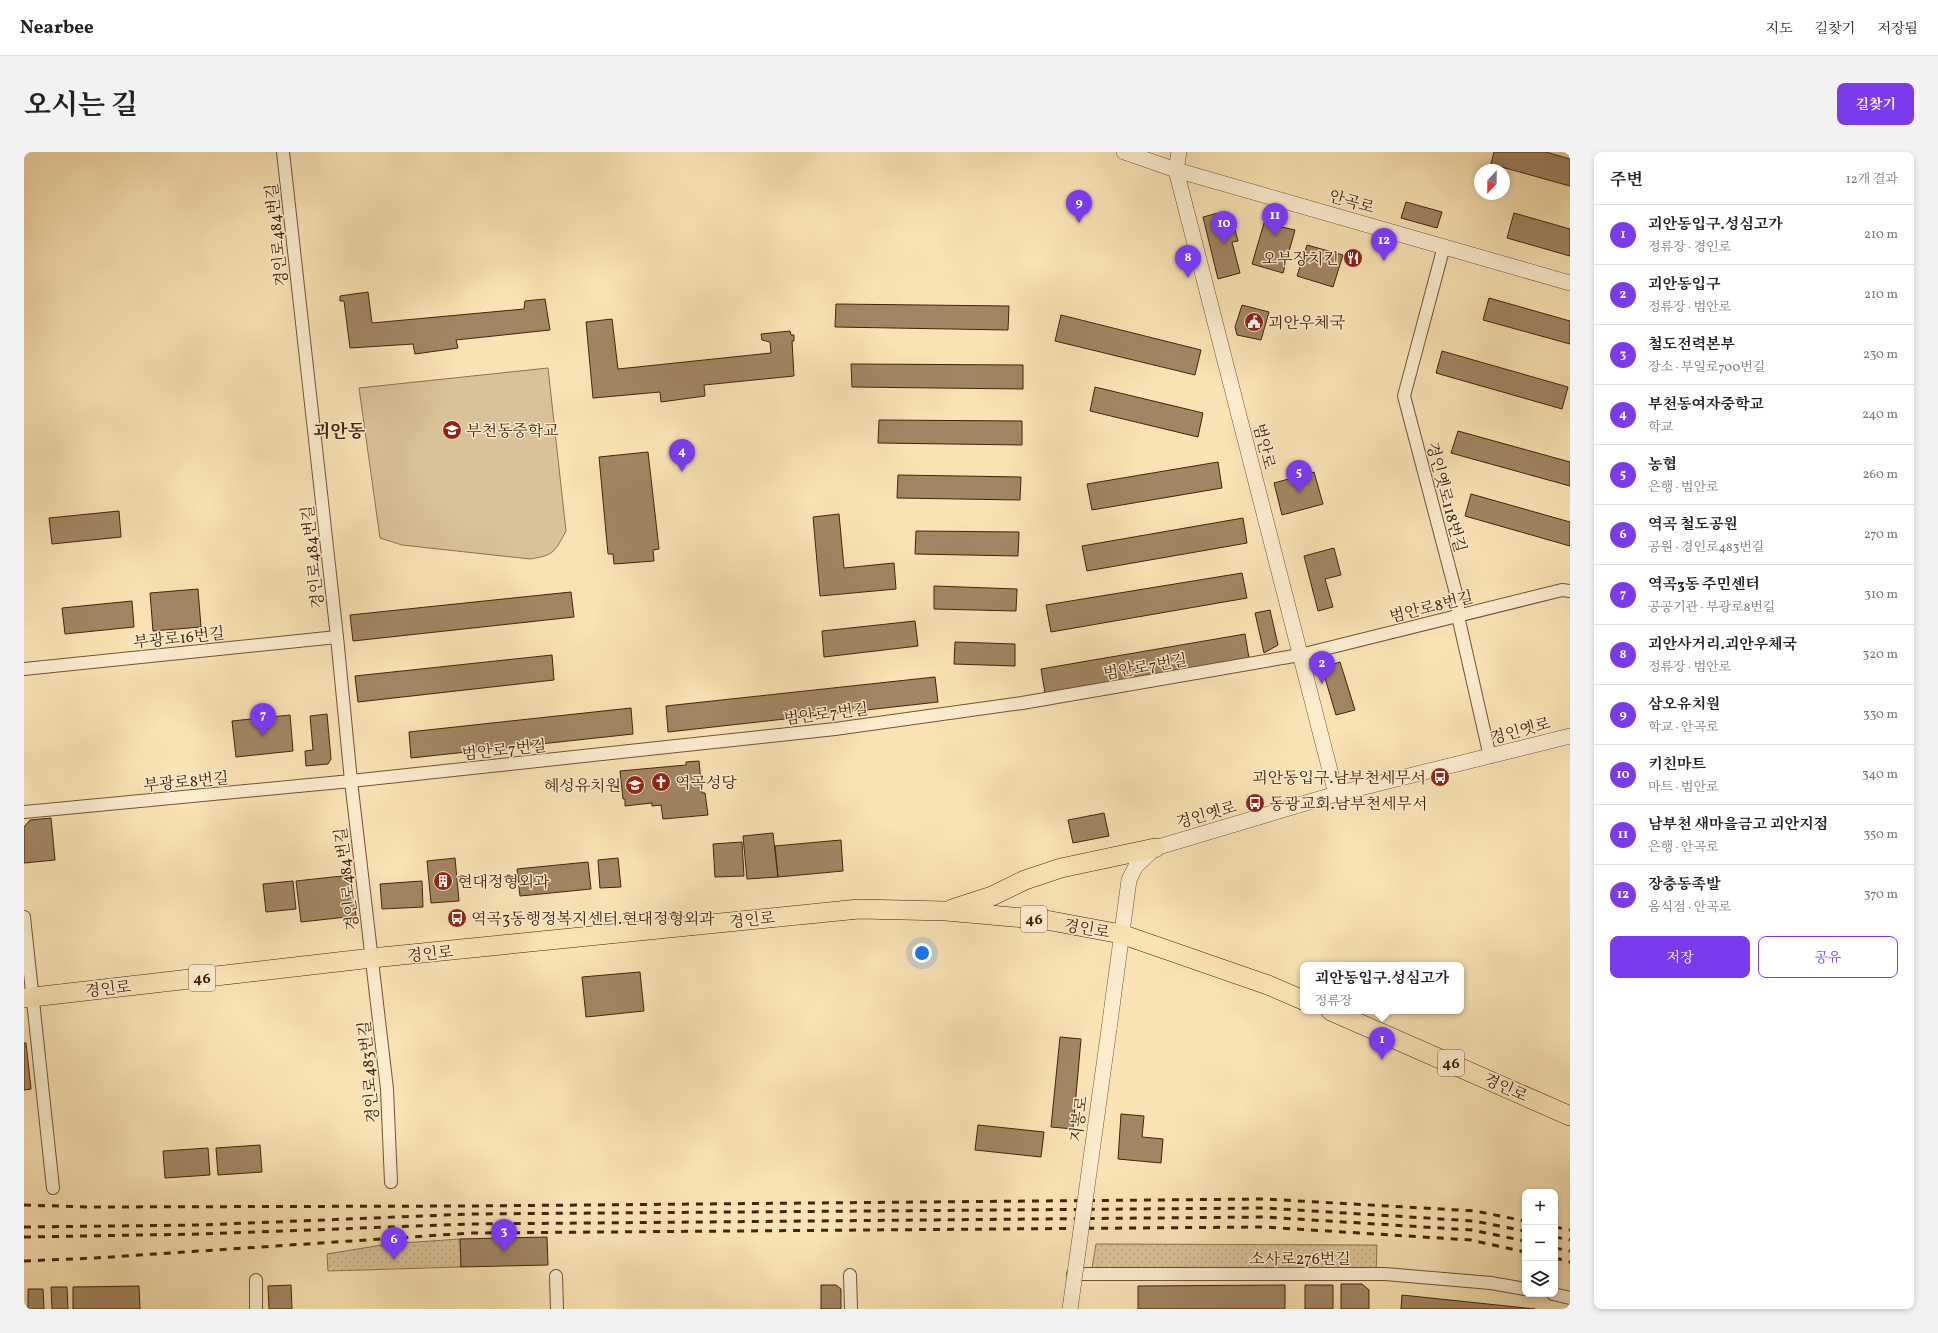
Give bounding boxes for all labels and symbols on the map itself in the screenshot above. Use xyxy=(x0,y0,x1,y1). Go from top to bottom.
north arrow xyxy=(1474,164,1510,200)
street label: 경인로484번길 xyxy=(262,182,294,288)
street label: 안곡로 xyxy=(1326,186,1377,220)
pin: 9 xyxy=(1066,190,1092,223)
pin: 11 xyxy=(1262,203,1288,236)
pin: 10 xyxy=(1211,211,1237,244)
pin: 12 xyxy=(1371,228,1397,261)
pin: 8 xyxy=(1175,245,1201,278)
restaurant icon: 오부장치킨 xyxy=(1342,247,1364,269)
place label: 오부장치킨 xyxy=(1262,249,1339,271)
public building icon: 괴안우체국 xyxy=(1243,311,1265,333)
place label: 괴안우체국 xyxy=(1268,313,1346,335)
school or university icon: 부천동중학교 xyxy=(441,419,463,441)
district label: 괴안동 xyxy=(313,420,366,445)
place label: 부천동중학교 xyxy=(466,421,559,443)
street label: 범안로 xyxy=(1247,421,1279,472)
pin: 4 xyxy=(669,439,695,472)
street label: 경인옛로118번길 xyxy=(1420,440,1470,555)
pin: 5 xyxy=(1286,460,1312,493)
street label: 경인로484번길 xyxy=(298,504,330,610)
street label: 범안로8번길 xyxy=(1387,587,1476,629)
street label: 부광로16번길 xyxy=(133,623,226,655)
street label: 범안로7번길 xyxy=(1102,650,1189,686)
pin: 2 xyxy=(1309,651,1335,684)
street label: 범안로7번길 xyxy=(783,699,870,731)
pin: 7 xyxy=(250,703,276,736)
street label: 경인옛로 xyxy=(1488,713,1554,751)
street label: 범안로7번길 xyxy=(461,736,548,766)
bus stop icon: 괴안동입구.남부천세무서 xyxy=(1429,766,1451,788)
street label: 부광로8번길 xyxy=(143,768,230,798)
place label: 괴안동입구.남부천세무서 xyxy=(1252,768,1426,790)
church icon: 역곡성당 xyxy=(650,771,672,793)
place label: 역곡성당 xyxy=(675,773,737,795)
school or university icon: 혜성유치원 xyxy=(624,774,646,796)
place label: 혜성유치원 xyxy=(544,776,621,798)
bus stop icon: 동광교회.남부천세무서 xyxy=(1244,792,1266,814)
place label: 동광교회.남부천세무서 xyxy=(1269,794,1427,816)
street label: 경인옛로 xyxy=(1174,797,1240,835)
street label: 경인로484번길 xyxy=(331,826,365,932)
building icon: 현대정형외과 xyxy=(432,870,454,892)
place label: 현대정형외과 xyxy=(457,872,550,894)
road number: 46 xyxy=(1021,906,1047,932)
bus stop icon: 역곡3동행정복지센터.현대정형외과 xyxy=(446,907,468,929)
street label: 경인로 xyxy=(728,908,777,934)
place label: 역곡3동행정복지센터.현대정형외과 xyxy=(471,909,715,931)
street label: 경인로 xyxy=(1062,915,1112,945)
street label: 경인로 xyxy=(406,942,455,968)
your location xyxy=(912,943,932,963)
road number: 46 xyxy=(189,965,215,991)
street label: 경인로 xyxy=(84,977,133,1003)
street label: 경인로483번길 xyxy=(355,1020,385,1124)
pin: 1 xyxy=(1369,1027,1395,1060)
road number: 46 xyxy=(1438,1050,1464,1076)
street label: 경인로 xyxy=(1480,1069,1531,1109)
street label: 지봉로 xyxy=(1066,1094,1094,1144)
pin: 3 xyxy=(491,1219,517,1252)
pin: 6 xyxy=(381,1227,407,1260)
street label: 소사로276번길 xyxy=(1249,1249,1351,1271)

